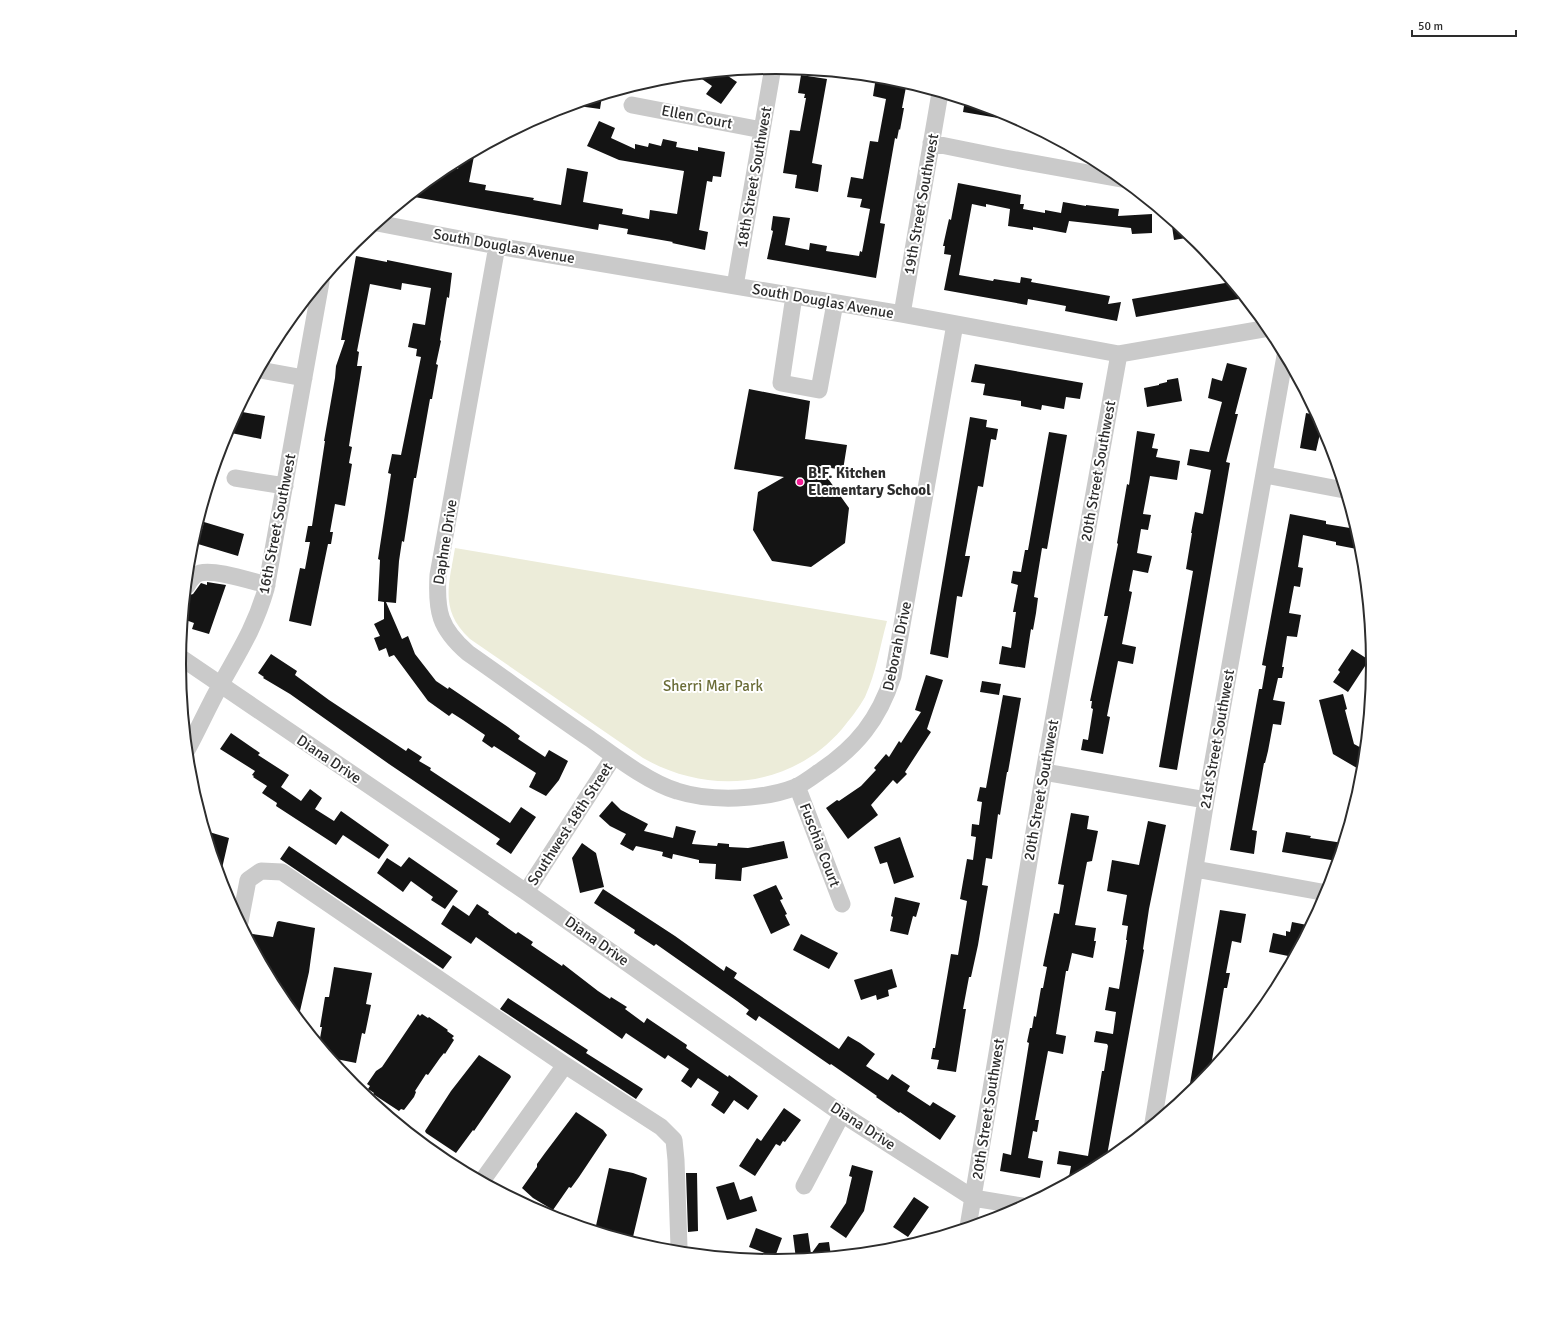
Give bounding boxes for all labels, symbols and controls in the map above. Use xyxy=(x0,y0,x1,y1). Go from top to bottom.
scale bar xyxy=(1412,12,1516,38)
text: 50 m xyxy=(1418,19,1443,34)
street label: Ellen Court xyxy=(660,101,734,133)
street label: 18th Street Southwest xyxy=(733,105,775,249)
street label: 19th Street Southwest xyxy=(900,132,942,276)
street label: South Douglas Avenue xyxy=(432,225,576,267)
street label: South Douglas Avenue xyxy=(751,280,895,322)
street label: 20th Street Southwest xyxy=(1077,399,1119,543)
street label: 16th Street Southwest xyxy=(255,452,299,596)
place label: B.F. Kitchen Elementary School xyxy=(808,464,931,499)
marker: B.F. Kitchen Elementary School xyxy=(795,477,805,487)
street label: Daphne Drive xyxy=(429,498,461,586)
street label: Deborah Drive xyxy=(879,600,915,692)
street label: 21st Street Southwest xyxy=(1196,668,1238,810)
park label: Sherri Mar Park xyxy=(663,677,763,695)
street label: 20th Street Southwest xyxy=(1020,718,1062,862)
street label: Diana Drive xyxy=(293,731,365,787)
street label: Southwest 18th Street xyxy=(524,759,616,889)
street label: Fuschia Court xyxy=(796,800,844,890)
street label: Diana Drive xyxy=(562,912,632,970)
street label: 20th Street Southwest xyxy=(968,1037,1008,1181)
street label: Diana Drive xyxy=(827,1098,899,1154)

